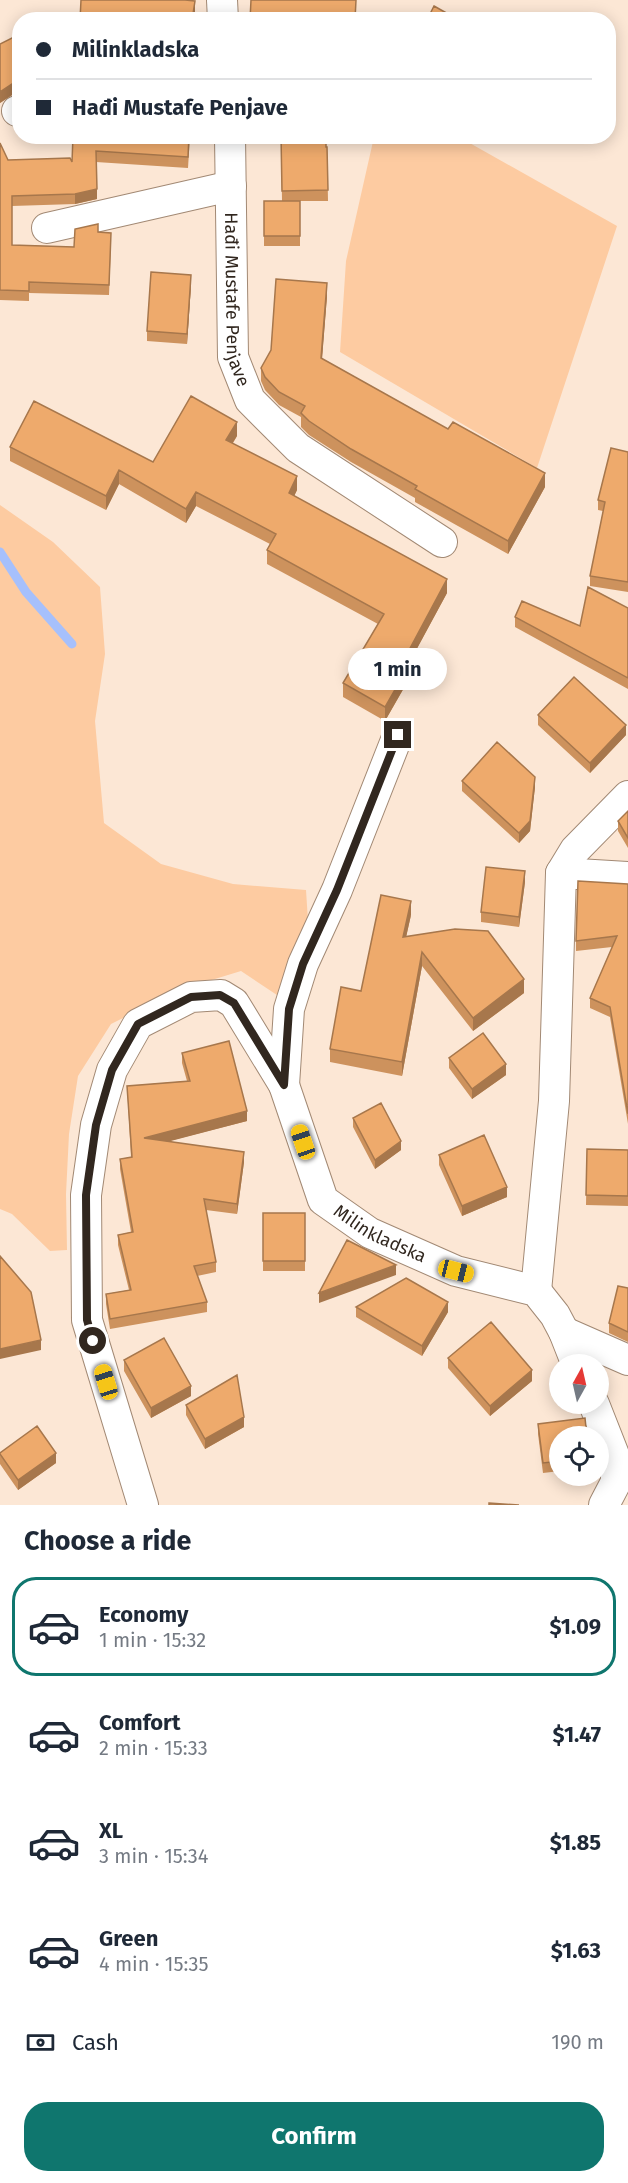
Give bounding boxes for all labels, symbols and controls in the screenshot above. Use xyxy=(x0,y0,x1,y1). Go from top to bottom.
text: Milinkladska xyxy=(72,36,199,63)
text: Hađi Mustafe Penjave xyxy=(72,94,288,121)
street label: Hađi Mustafe Penjave xyxy=(220,212,255,390)
callout: 1 min xyxy=(348,648,448,690)
text: 1 min xyxy=(373,657,422,681)
route end xyxy=(384,721,411,748)
car xyxy=(289,1122,317,1162)
street label: Milinkladska xyxy=(329,1200,430,1267)
car xyxy=(436,1258,476,1284)
route start xyxy=(79,1327,106,1354)
north arrow xyxy=(549,1354,609,1414)
map controls xyxy=(549,1354,609,1486)
car xyxy=(92,1362,120,1402)
button: locate xyxy=(549,1426,609,1486)
text: Choose a ride xyxy=(24,1525,191,1557)
icon: car xyxy=(27,1600,81,1654)
text: Economy xyxy=(99,1601,188,1628)
text: $1.09 xyxy=(550,1613,601,1640)
text: 1 min · 15:32 xyxy=(99,1628,206,1652)
icon: car xyxy=(27,1708,81,1762)
text: Comfort xyxy=(99,1709,180,1736)
text: $1.47 xyxy=(553,1721,601,1748)
text: 2 min · 15:33 xyxy=(99,1736,208,1760)
icon: car xyxy=(27,1816,81,1870)
text: XL xyxy=(99,1817,123,1844)
text: $1.85 xyxy=(550,1829,601,1856)
text: 3 min · 15:34 xyxy=(99,1844,208,1868)
icon: car xyxy=(27,1924,81,1978)
text: Green xyxy=(99,1925,158,1952)
text: $1.63 xyxy=(551,1937,601,1964)
text: 4 min · 15:35 xyxy=(99,1952,209,1976)
icon: cash xyxy=(24,2026,57,2059)
text: Cash xyxy=(72,2029,119,2056)
text: 190 m xyxy=(551,2030,604,2054)
button: Confirm xyxy=(24,2102,604,2171)

